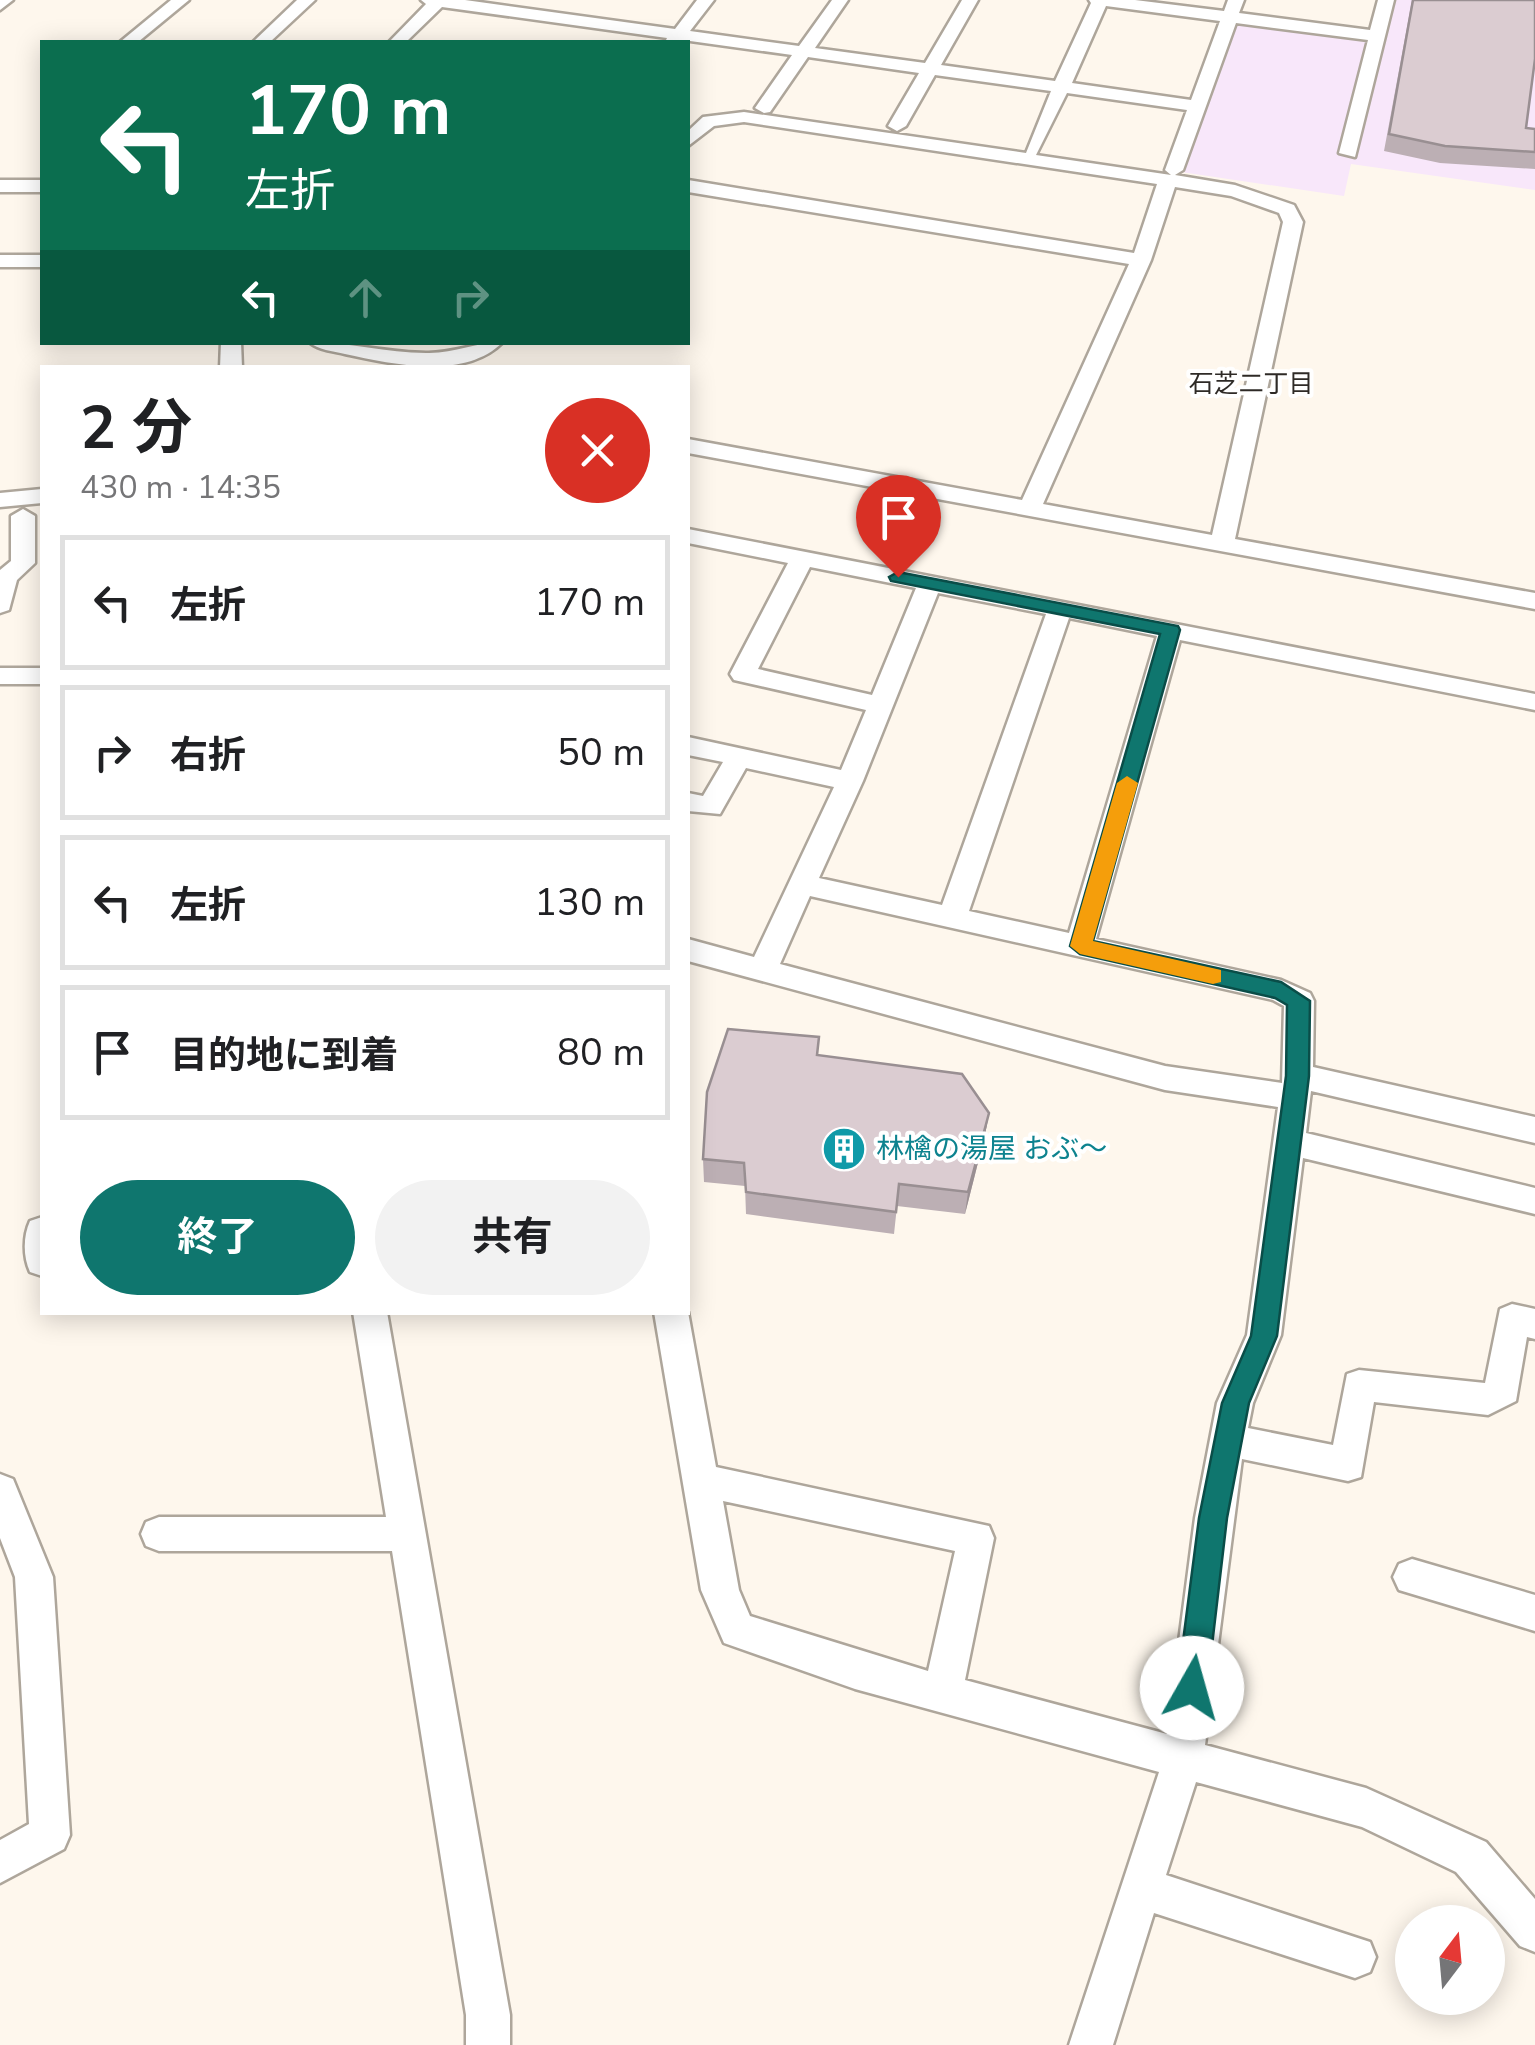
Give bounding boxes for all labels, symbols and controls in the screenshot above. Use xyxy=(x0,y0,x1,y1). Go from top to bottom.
text: 170 m xyxy=(245,63,451,159)
icon: left xyxy=(80,80,210,210)
text: 左折 xyxy=(245,161,335,222)
icon: left xyxy=(233,270,288,325)
icon: ahead xyxy=(338,270,393,325)
icon: right xyxy=(443,270,498,325)
district label: 石芝二丁目 xyxy=(1188,367,1314,401)
text: 2 分 xyxy=(80,387,192,469)
button: close xyxy=(545,398,650,503)
text: 430 m · 14:35 xyxy=(80,466,281,509)
pin xyxy=(856,475,941,578)
icon: arrive xyxy=(871,490,926,545)
icon: left xyxy=(85,575,140,630)
text: 170 m xyxy=(534,577,645,628)
text: 左折 xyxy=(170,580,246,631)
icon: right xyxy=(85,725,140,780)
text: 50 m xyxy=(557,727,645,778)
text: 右折 xyxy=(170,730,246,781)
icon: left xyxy=(85,875,140,930)
text: 130 m xyxy=(534,877,645,928)
text: 左折 xyxy=(170,880,246,931)
icon: arrive xyxy=(85,1025,140,1080)
text: 80 m xyxy=(557,1027,645,1078)
text: 目的地に到着 xyxy=(170,1030,398,1081)
building icon: 林檎の湯屋 おぶ～ xyxy=(821,1126,867,1172)
place label: 林檎の湯屋 おぶ～ xyxy=(876,1130,1107,1168)
button: 終了 xyxy=(80,1180,355,1295)
button: 共有 xyxy=(375,1180,650,1295)
position arrow xyxy=(1140,1636,1244,1740)
north arrow xyxy=(1395,1905,1505,2015)
map controls xyxy=(1395,1905,1505,2015)

